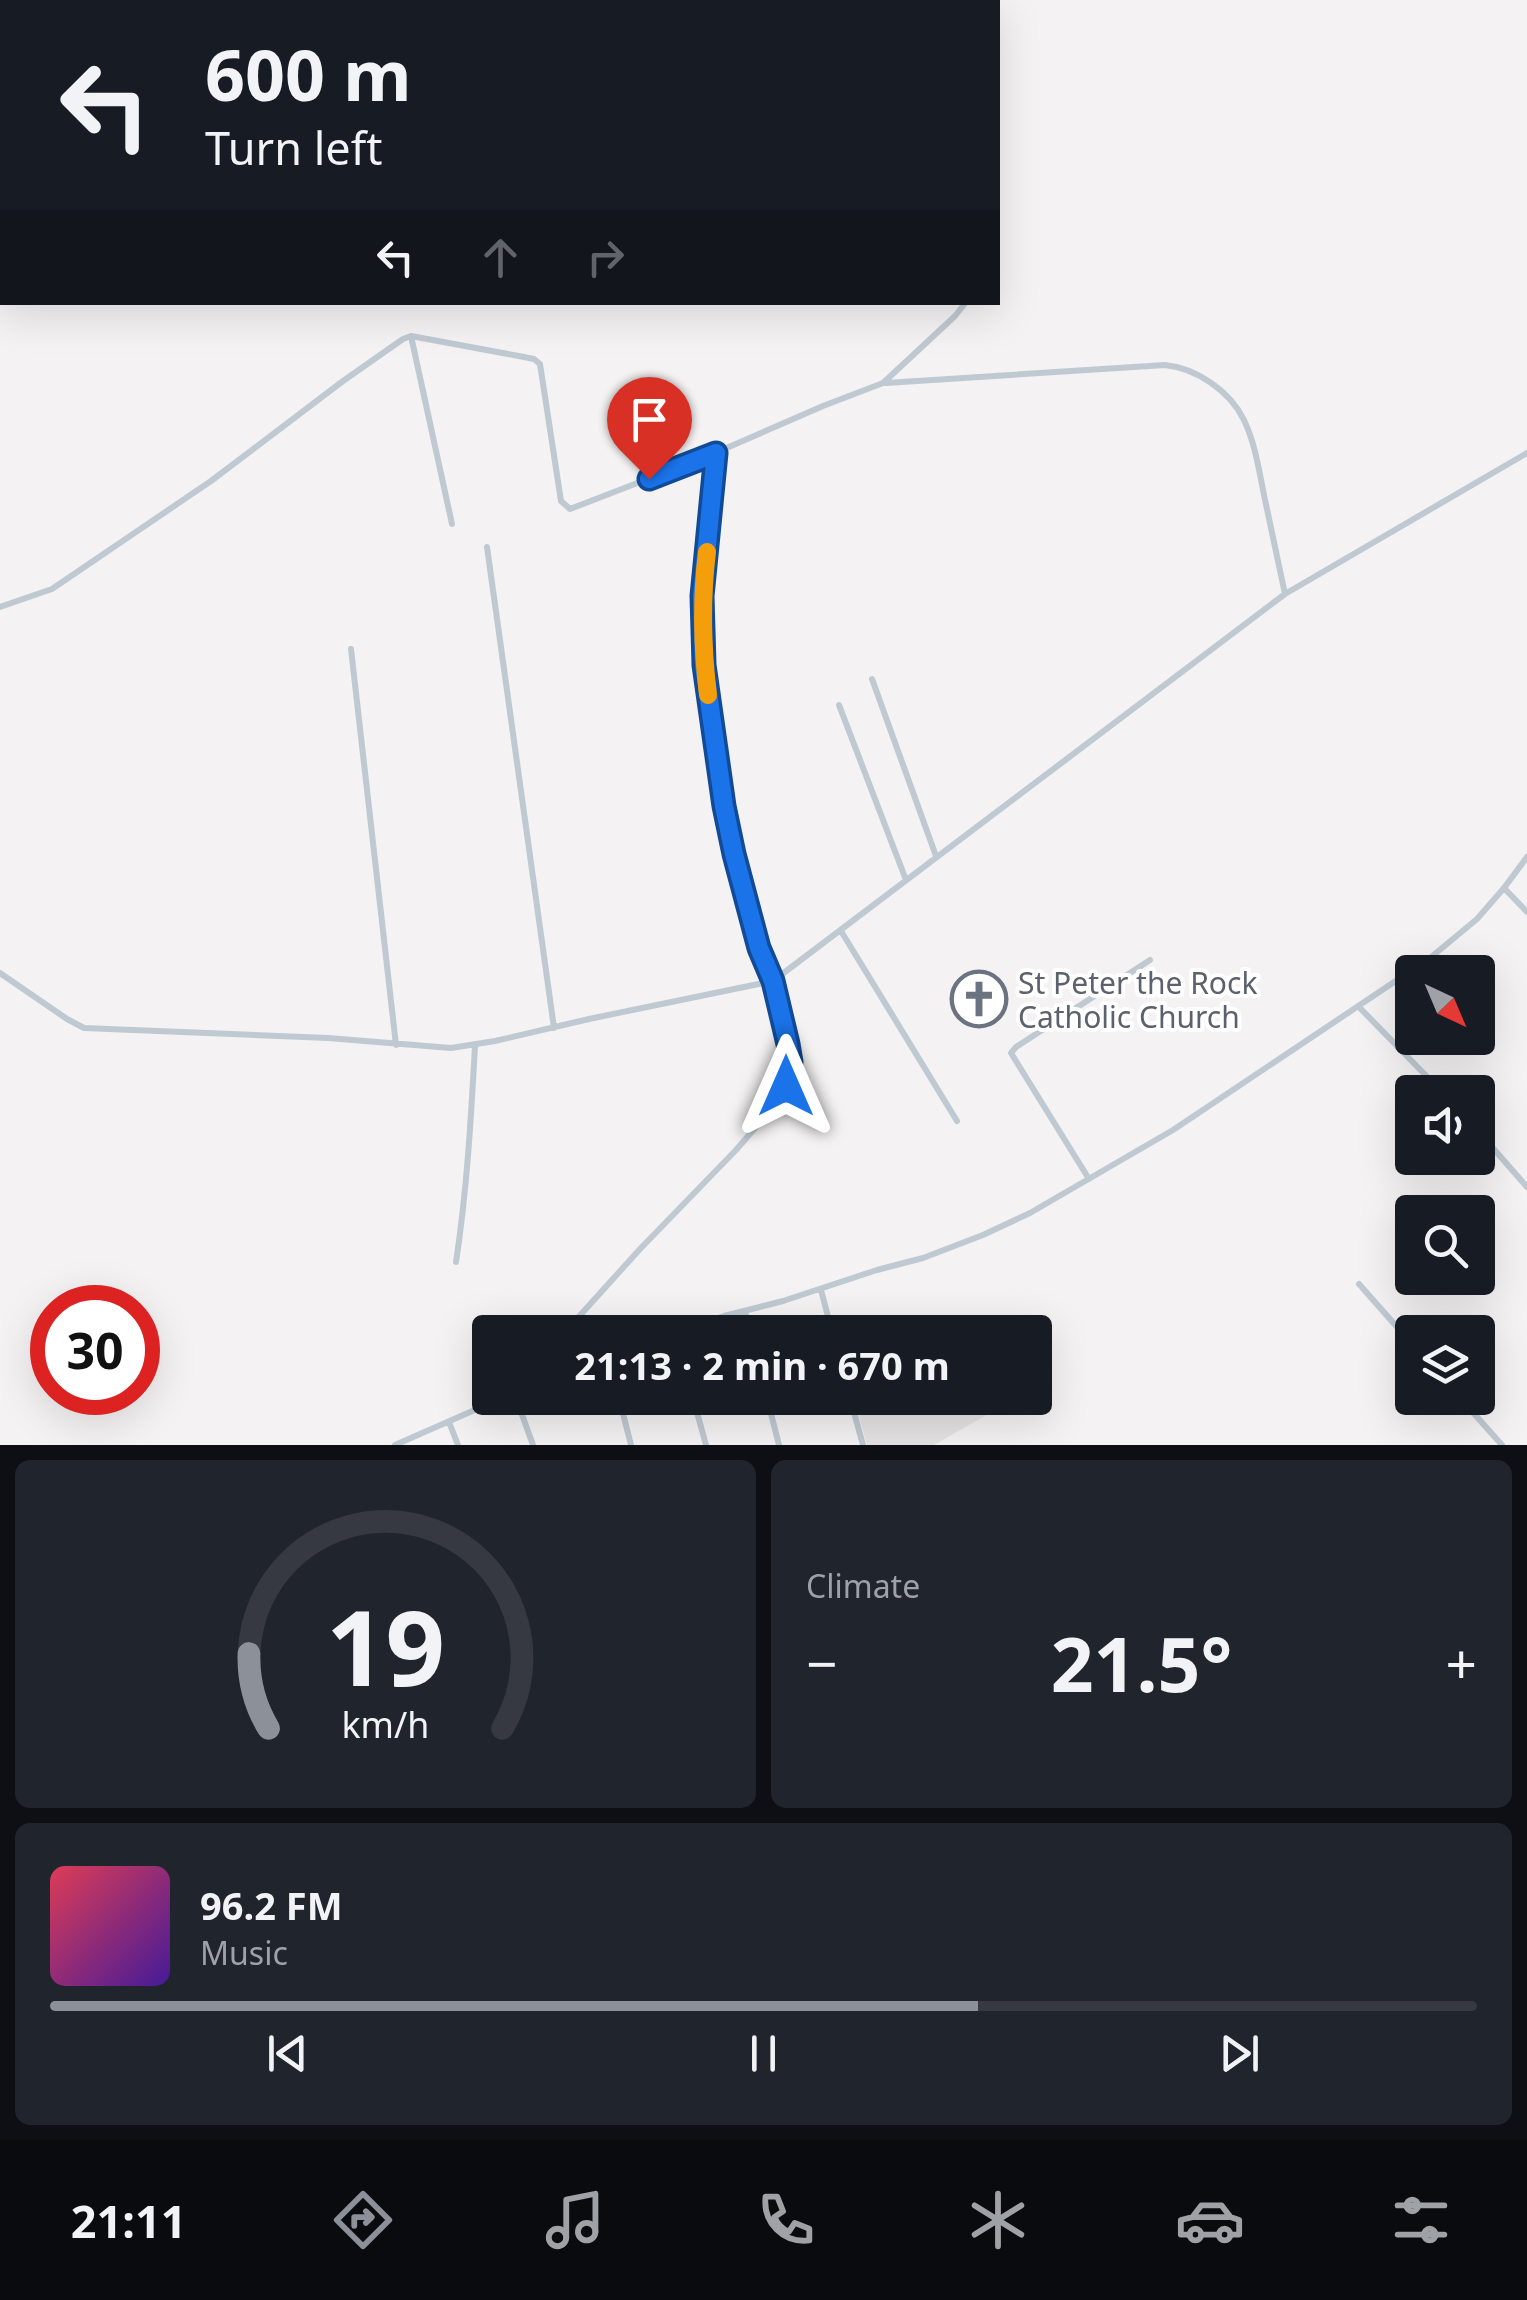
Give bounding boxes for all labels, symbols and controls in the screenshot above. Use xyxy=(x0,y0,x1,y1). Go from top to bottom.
text: 600 m xyxy=(205,26,412,122)
icon: left xyxy=(40,40,170,170)
text: Turn left xyxy=(205,117,382,178)
icon: left xyxy=(368,230,423,285)
icon: ahead xyxy=(473,230,528,285)
icon: right xyxy=(578,230,633,285)
pin xyxy=(607,377,692,480)
icon: arrive xyxy=(622,392,677,447)
north arrow xyxy=(1395,955,1495,1055)
map controls xyxy=(1395,955,1495,1415)
place label: St Peter the Rock Catholic Church xyxy=(1018,962,1257,1037)
church icon: St Peter the Rock Catholic Church xyxy=(949,969,1009,1029)
position arrow xyxy=(734,1034,838,1138)
button: sound xyxy=(1395,1075,1495,1175)
button: search xyxy=(1395,1195,1495,1295)
speed limit sign: 30 xyxy=(30,1285,160,1415)
button: layers xyxy=(1395,1315,1495,1415)
text: 21:13 · 2 min · 670 m xyxy=(574,1339,950,1391)
text: Climate xyxy=(806,1564,920,1607)
text: 19 xyxy=(326,1575,445,1716)
text: 21.5° xyxy=(1051,1612,1232,1714)
text: − xyxy=(806,1625,837,1700)
text: + xyxy=(1446,1625,1477,1700)
text: km/h xyxy=(342,1700,429,1748)
text: 96.2 FM xyxy=(200,1879,342,1931)
text: Music xyxy=(200,1931,288,1974)
icon: previous xyxy=(260,2026,315,2081)
icon: pause xyxy=(736,2026,791,2081)
icon: next xyxy=(1212,2026,1267,2081)
icon: directions xyxy=(328,2185,398,2255)
icon: music xyxy=(540,2185,610,2255)
icon: phone xyxy=(751,2185,821,2255)
icon: climate xyxy=(963,2185,1033,2255)
icon: car xyxy=(1175,2185,1245,2255)
icon: filters xyxy=(1386,2185,1456,2255)
text: 21:11 xyxy=(71,2190,186,2251)

